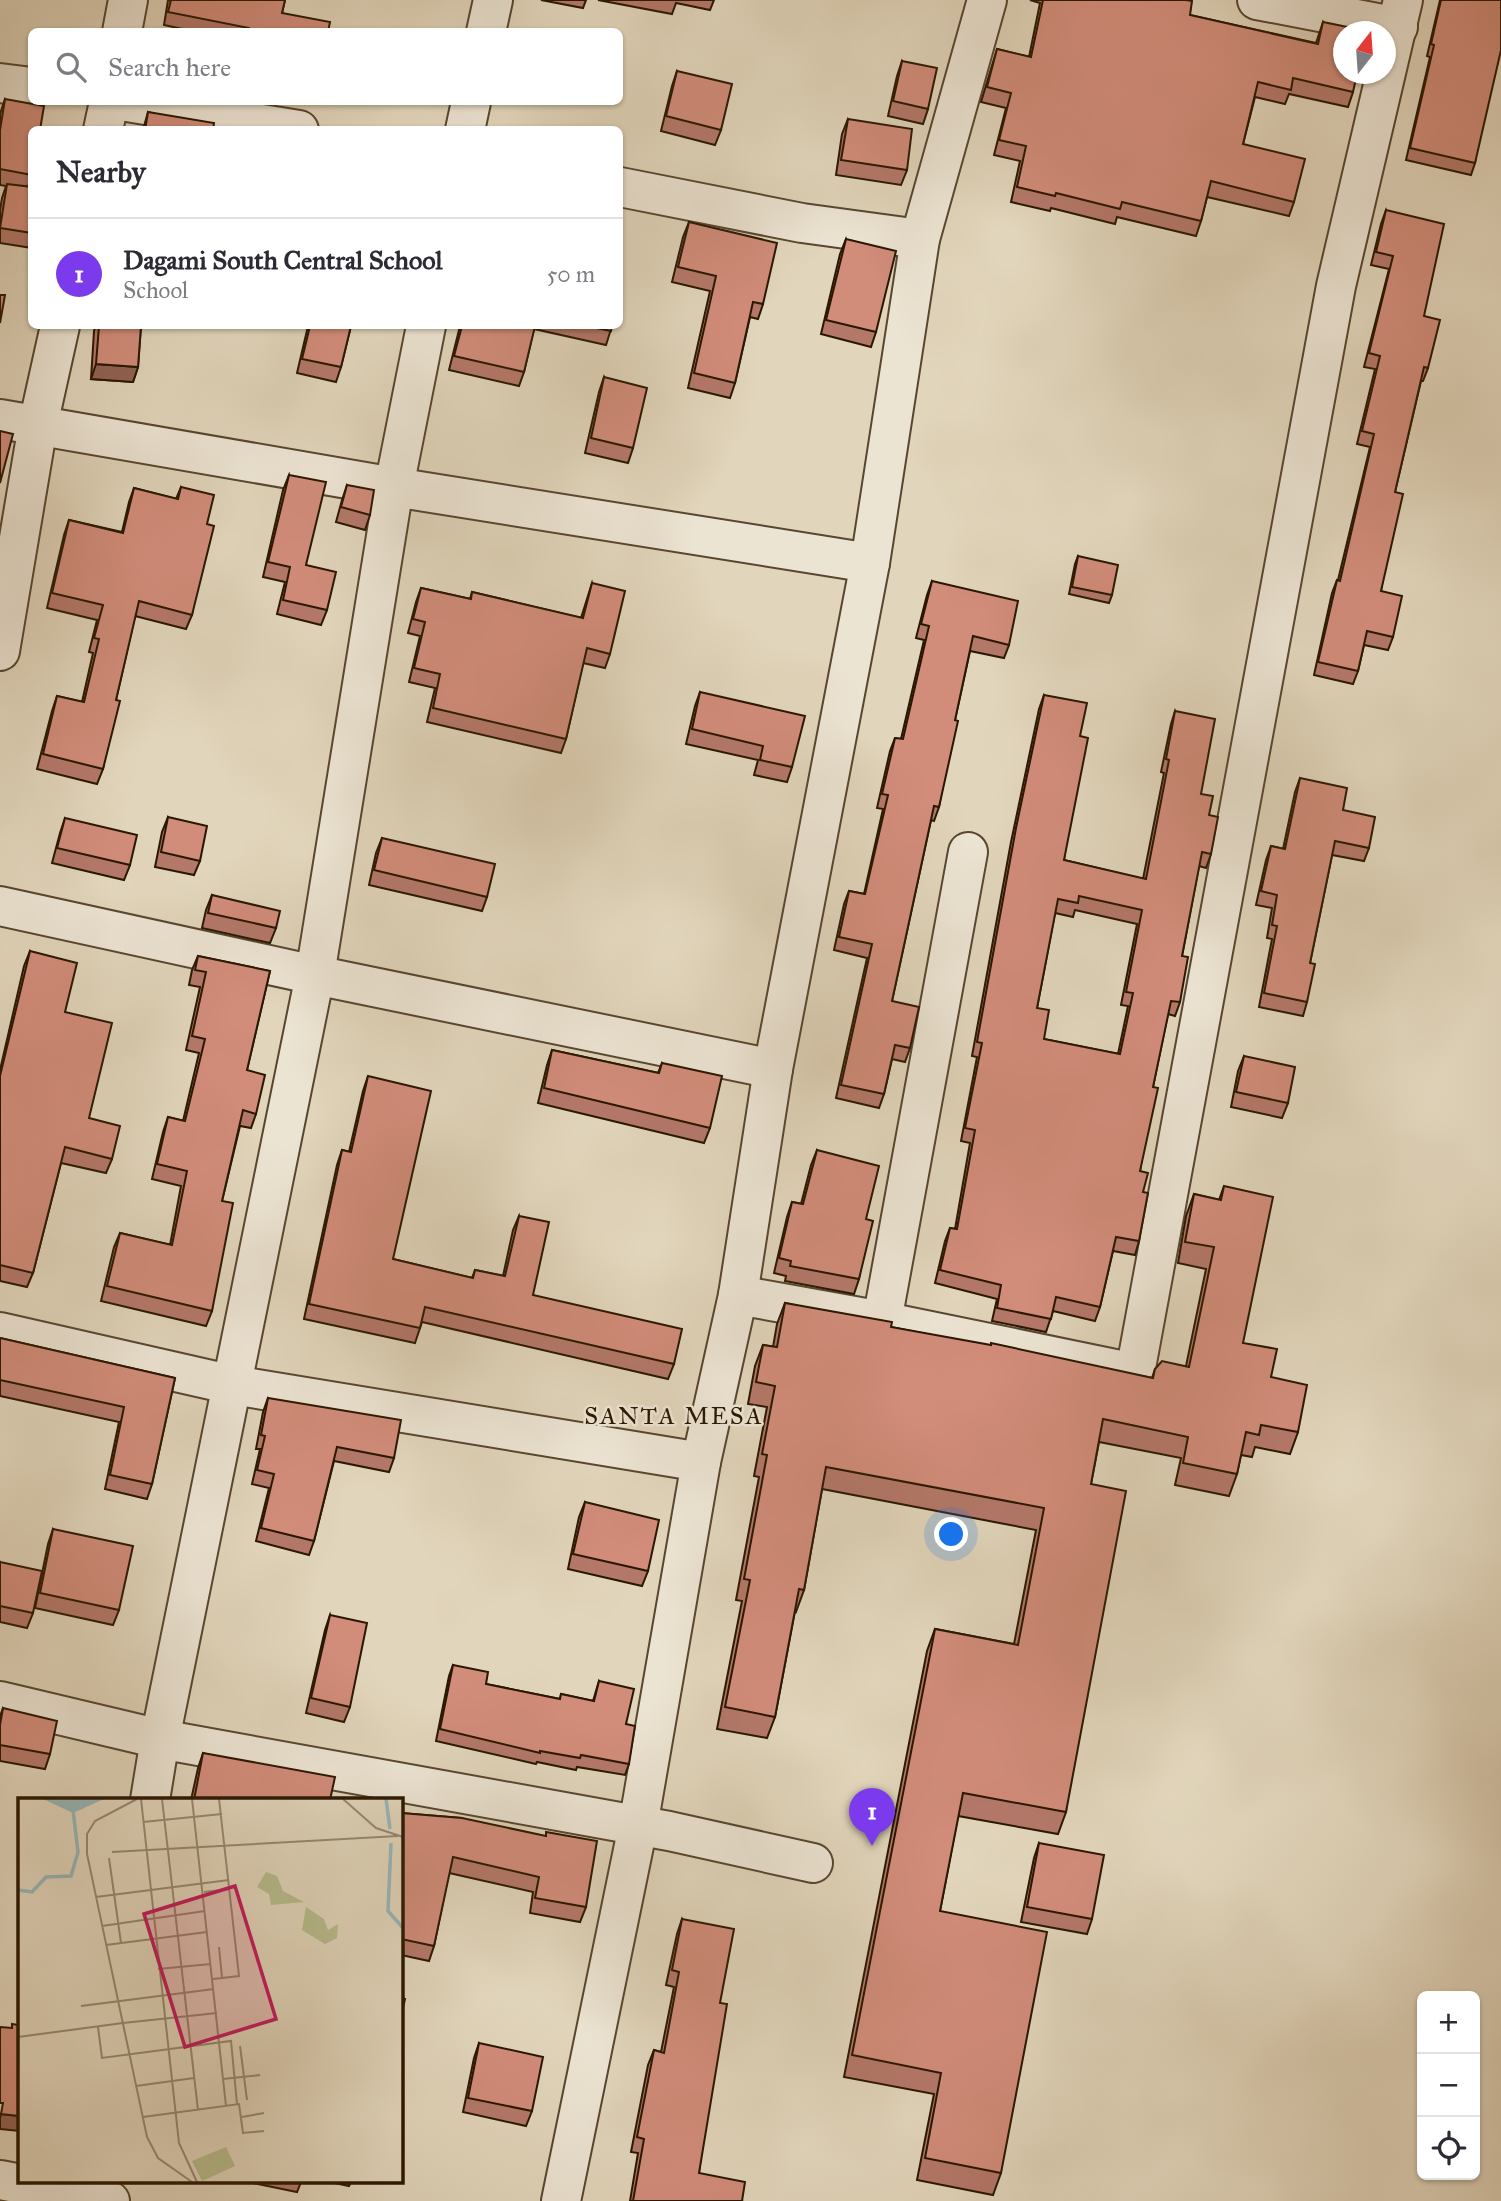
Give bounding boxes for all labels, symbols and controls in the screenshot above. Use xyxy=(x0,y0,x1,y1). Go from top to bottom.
north arrow xyxy=(1333,21,1396,84)
search box xyxy=(28,28,623,105)
icon: search xyxy=(52,48,90,86)
text: Search here xyxy=(108,51,231,83)
text: Nearby xyxy=(56,154,146,190)
text: Dagami South Central School xyxy=(123,244,442,276)
text: 1 xyxy=(74,260,84,288)
text: 50 m xyxy=(547,260,595,288)
text: School xyxy=(123,276,188,304)
district label: SANTA MESA xyxy=(584,1401,764,1431)
your location xyxy=(934,1517,968,1551)
pin: 1 xyxy=(849,1788,895,1846)
inset map xyxy=(18,1798,402,2184)
map controls xyxy=(1417,1991,1480,2180)
button: + xyxy=(1417,1991,1480,2054)
button: − xyxy=(1417,2054,1480,2117)
button: locate xyxy=(1417,2117,1480,2180)

